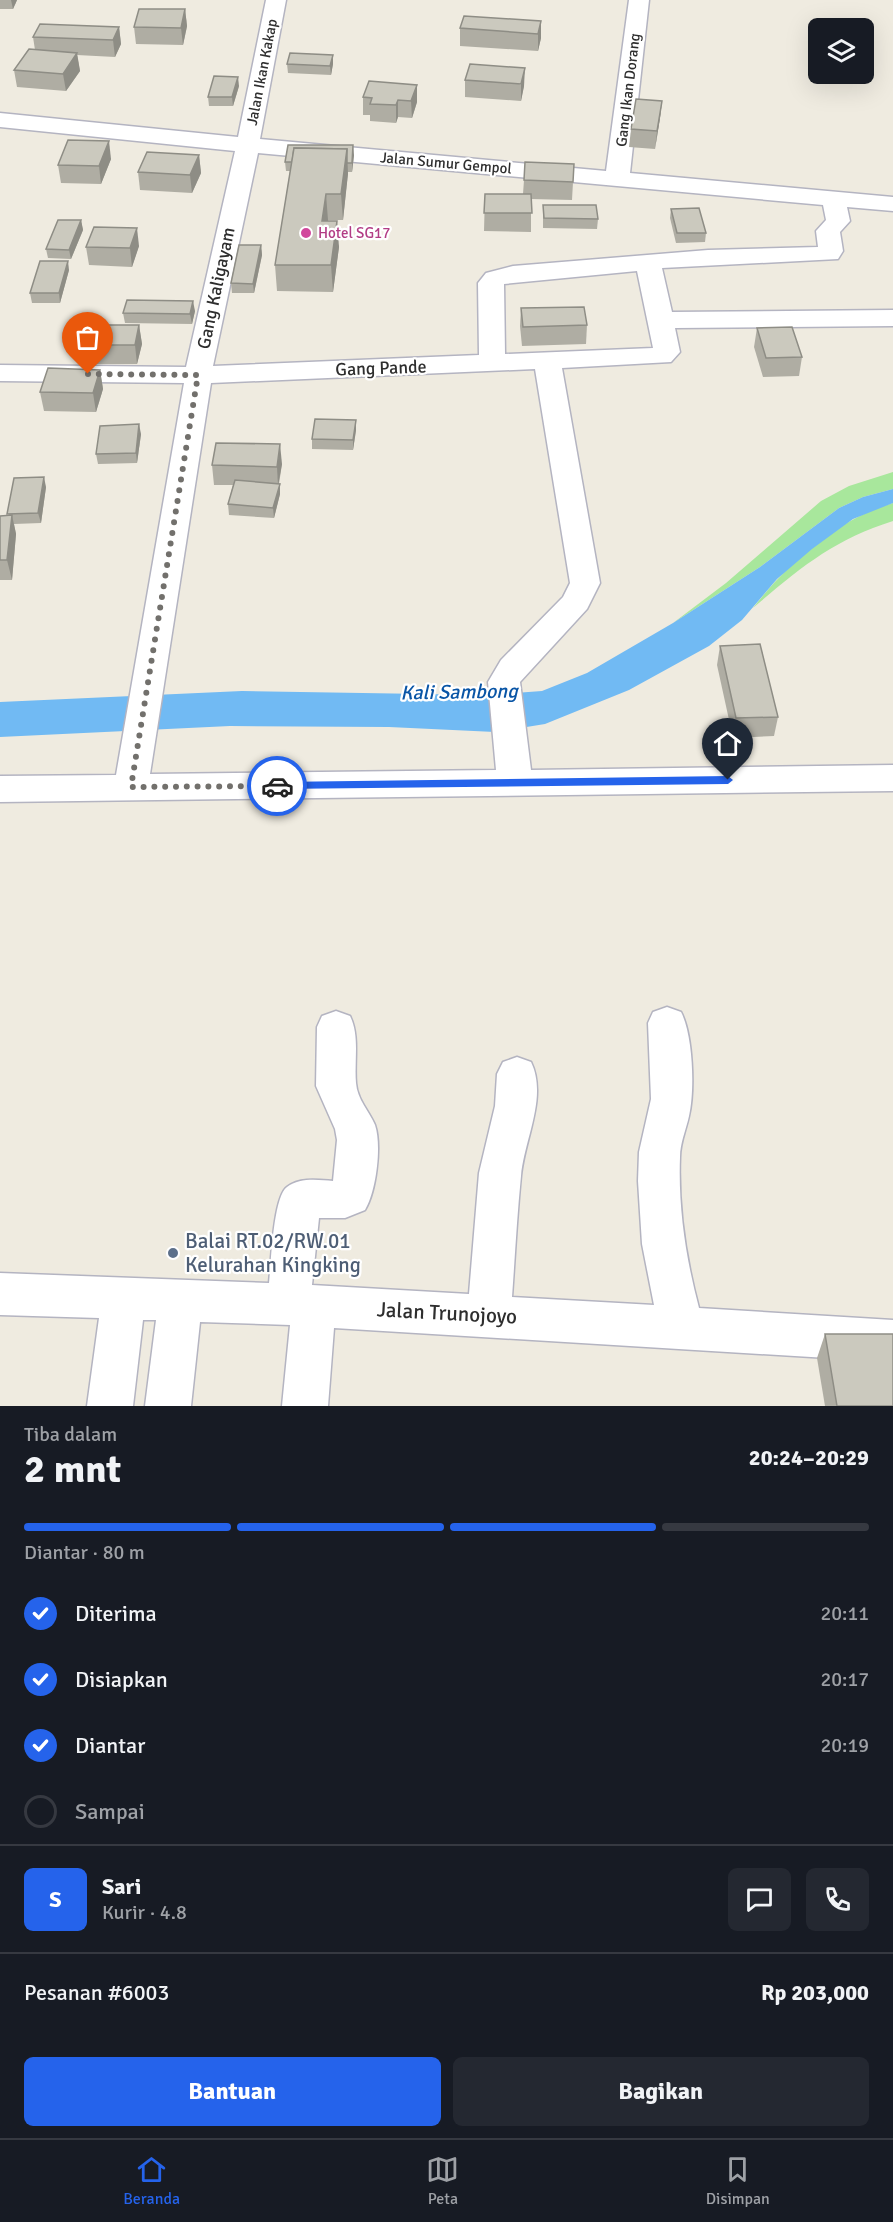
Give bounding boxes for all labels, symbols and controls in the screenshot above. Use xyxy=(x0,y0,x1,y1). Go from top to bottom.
street label: Jalan Ikan Kakap xyxy=(243,17,281,127)
map controls xyxy=(808,18,874,84)
button: layers xyxy=(808,18,874,84)
street label: Gang Ikan Dorang xyxy=(612,32,644,148)
street label: Jalan Sumur Gempol xyxy=(379,148,513,178)
place label: Hotel SG17 xyxy=(318,224,390,242)
street label: Gang Kaligayam xyxy=(192,225,240,351)
marker: Hotel SG17 xyxy=(299,226,313,240)
pin xyxy=(62,312,113,374)
icon: bag xyxy=(71,321,104,354)
street label: Gang Pande xyxy=(335,355,427,381)
water label: Kali Sambong xyxy=(400,678,519,706)
pin xyxy=(702,718,753,780)
icon: home xyxy=(711,727,744,760)
courier xyxy=(247,756,307,816)
icon: car xyxy=(261,770,294,803)
place label: Balai RT.02/RW.01 Kelurahan Kingking xyxy=(185,1228,361,1278)
marker: Balai RT.02/RW.01 Kelurahan Kingking xyxy=(166,1246,180,1260)
street label: Jalan Trunojoyo xyxy=(376,1296,518,1330)
text: Tiba dalam xyxy=(24,1422,117,1447)
text: 20:24–20:29 xyxy=(749,1444,869,1471)
text: 2 mnt xyxy=(24,1445,121,1493)
text: Diantar · 80 m xyxy=(24,1540,145,1565)
icon: check xyxy=(24,1597,57,1630)
text: Diterima xyxy=(75,1600,157,1627)
text: 20:11 xyxy=(820,1601,869,1626)
icon: check xyxy=(24,1663,57,1696)
text: Disiapkan xyxy=(75,1666,168,1693)
text: 20:17 xyxy=(820,1667,869,1692)
icon: check xyxy=(24,1729,57,1762)
text: Diantar xyxy=(75,1732,145,1759)
text: 20:19 xyxy=(820,1733,869,1758)
text: Sampai xyxy=(75,1798,145,1825)
button: chat xyxy=(728,1868,791,1931)
button: phone xyxy=(806,1868,869,1931)
text: Sari xyxy=(102,1873,141,1900)
text: S xyxy=(49,1886,62,1913)
text: Kurir · 4.8 xyxy=(102,1900,187,1925)
text: Pesanan #6003 xyxy=(24,1979,169,2006)
text: Rp 203,000 xyxy=(761,1979,869,2006)
button: Bantuan xyxy=(24,2057,441,2126)
button: Bagikan xyxy=(453,2057,869,2126)
tab: Beranda xyxy=(123,2153,180,2209)
tab: Peta xyxy=(426,2153,459,2209)
tab: Disimpan xyxy=(706,2153,770,2209)

